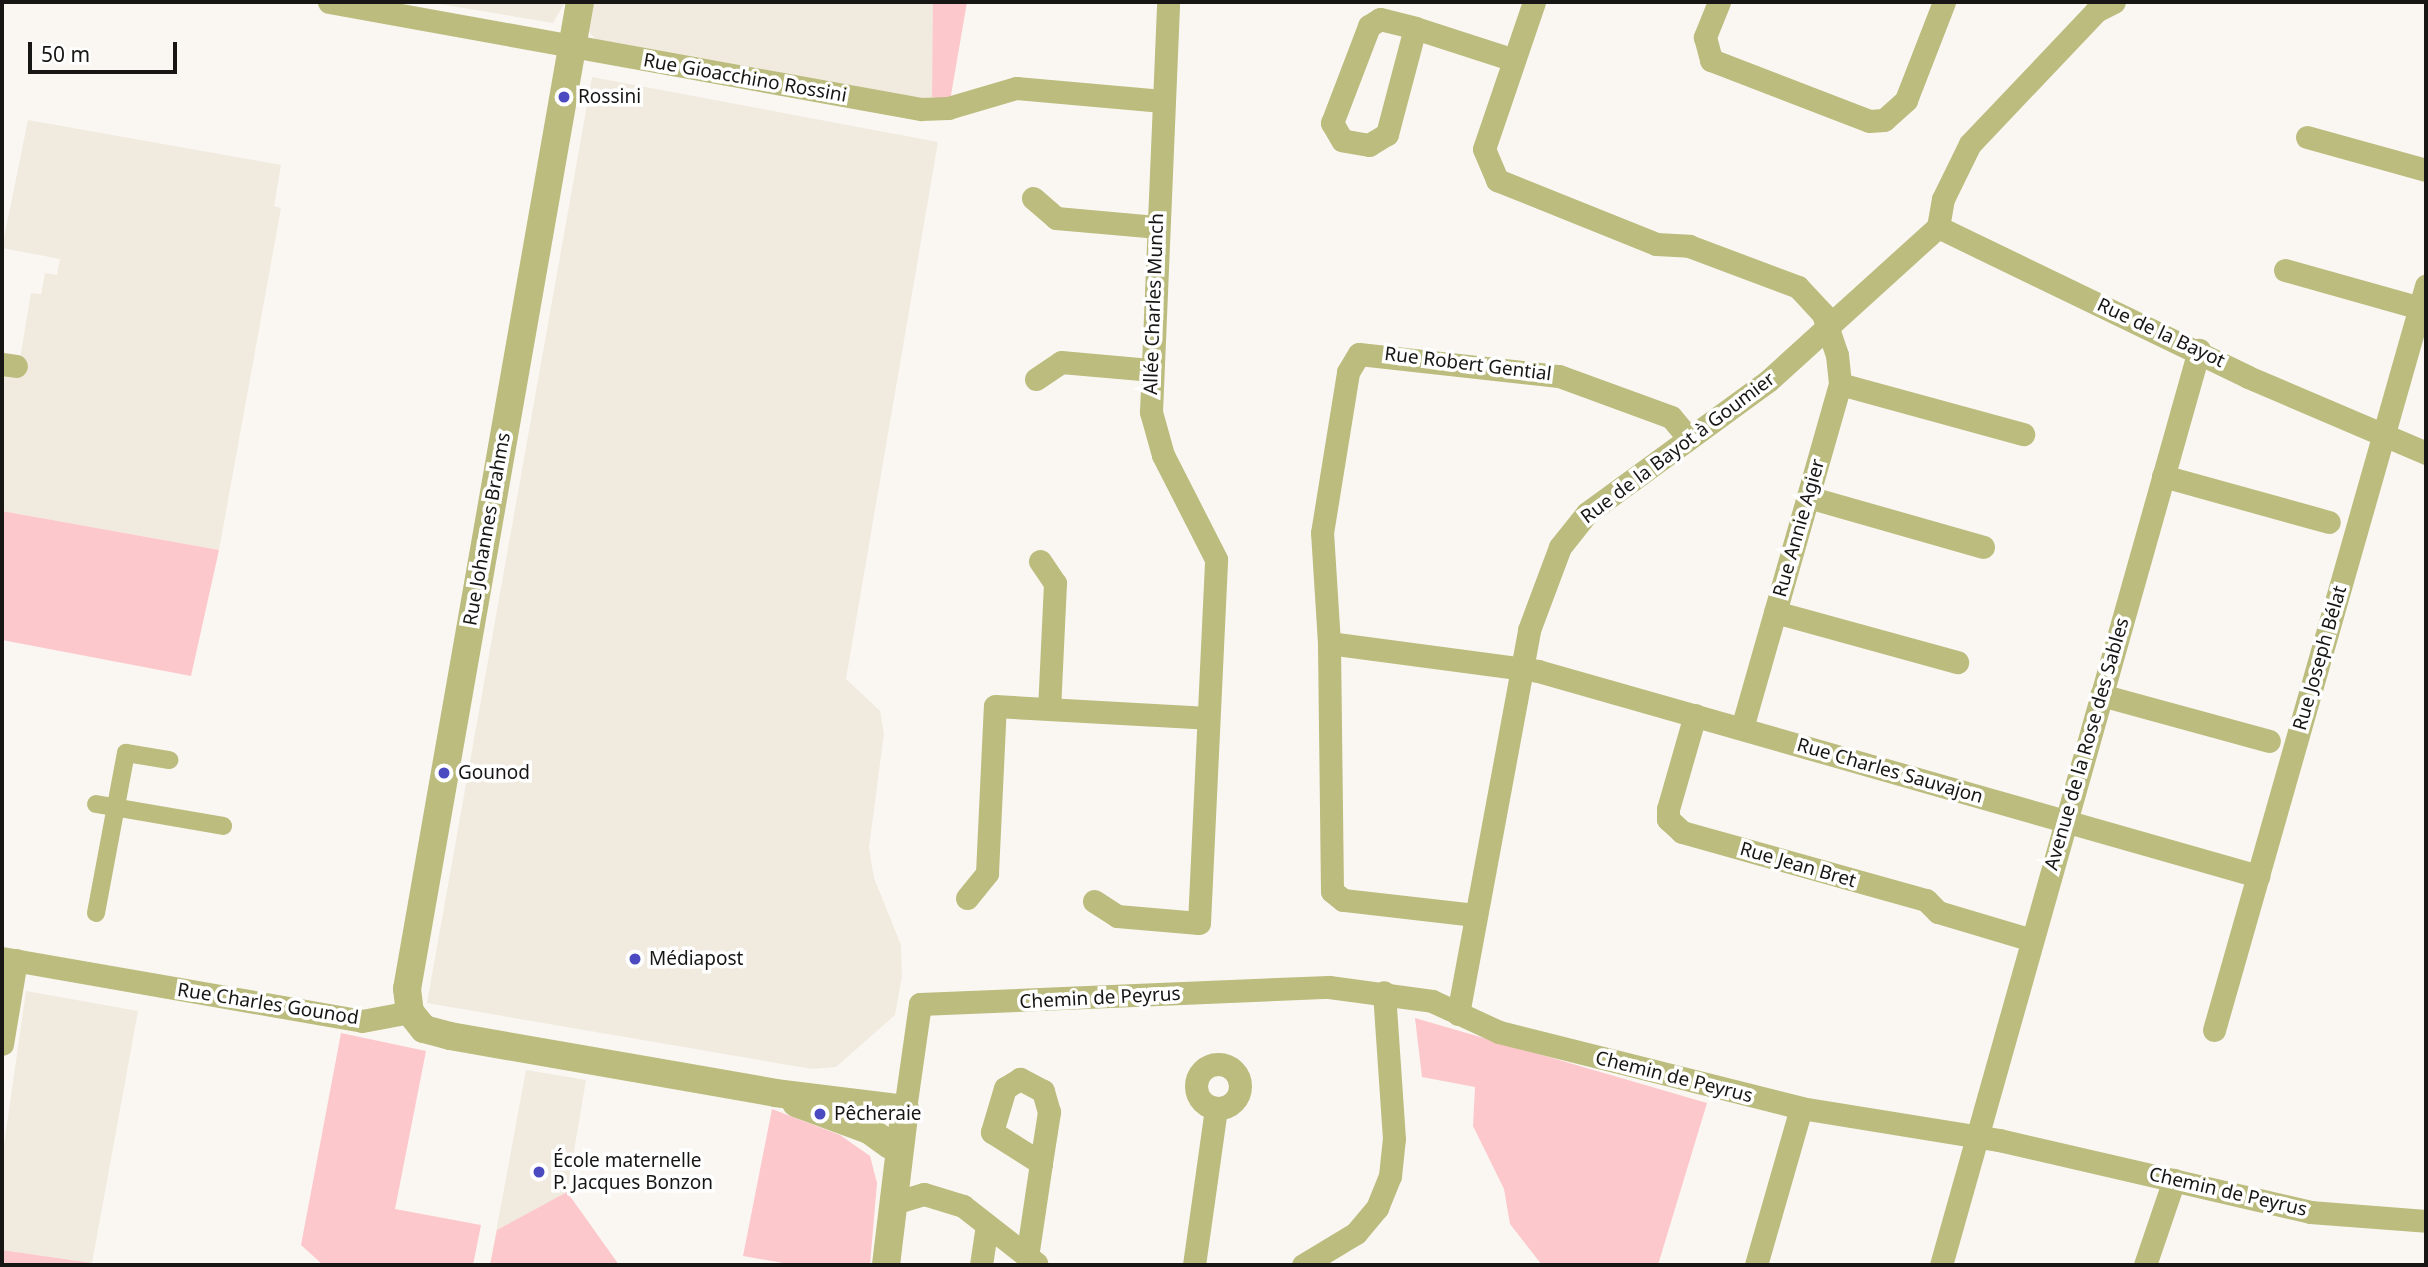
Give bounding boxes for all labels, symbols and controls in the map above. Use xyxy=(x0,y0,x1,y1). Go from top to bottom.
scale bar xyxy=(32,28,180,72)
text: 50 m xyxy=(41,40,90,68)
street label: Rue Gioacchino Rossini xyxy=(641,49,849,107)
place label: Rossini xyxy=(578,86,641,108)
marker: Rossini xyxy=(556,89,572,105)
street label: Allée Charles Munch xyxy=(1139,213,1169,395)
street label: Rue de la Bayot xyxy=(2094,293,2228,373)
street label: Rue Robert Gential xyxy=(1383,342,1553,386)
street label: Rue de la Bayot à Goumier xyxy=(1577,368,1779,528)
street label: Rue Johannes Brahms xyxy=(459,431,515,627)
street label: Rue Annie Agier xyxy=(1768,456,1830,600)
street label: Rue Joseph Bélat xyxy=(2288,583,2352,733)
street label: Avenue de la Rose des Sables xyxy=(2040,615,2134,873)
street label: Rue Charles Sauvajon xyxy=(1794,734,1986,808)
place label: Gounod xyxy=(458,762,530,784)
marker: Gounod xyxy=(436,765,452,781)
street label: Rue Jean Bret xyxy=(1737,838,1859,892)
place label: Médiapost xyxy=(649,948,743,970)
marker: Médiapost xyxy=(627,951,643,967)
street label: Rue Charles Gounod xyxy=(176,978,360,1030)
street label: Chemin de Peyrus xyxy=(1019,982,1181,1014)
street label: Chemin de Peyrus xyxy=(1593,1046,1755,1108)
place label: Pêcheraie xyxy=(834,1103,922,1125)
marker: Pêcheraie xyxy=(812,1106,828,1122)
place label: École maternelle P. Jacques Bonzon xyxy=(553,1150,713,1194)
street label: Chemin de Peyrus xyxy=(2147,1163,2309,1221)
marker: École maternelle P. Jacques Bonzon xyxy=(531,1164,547,1180)

